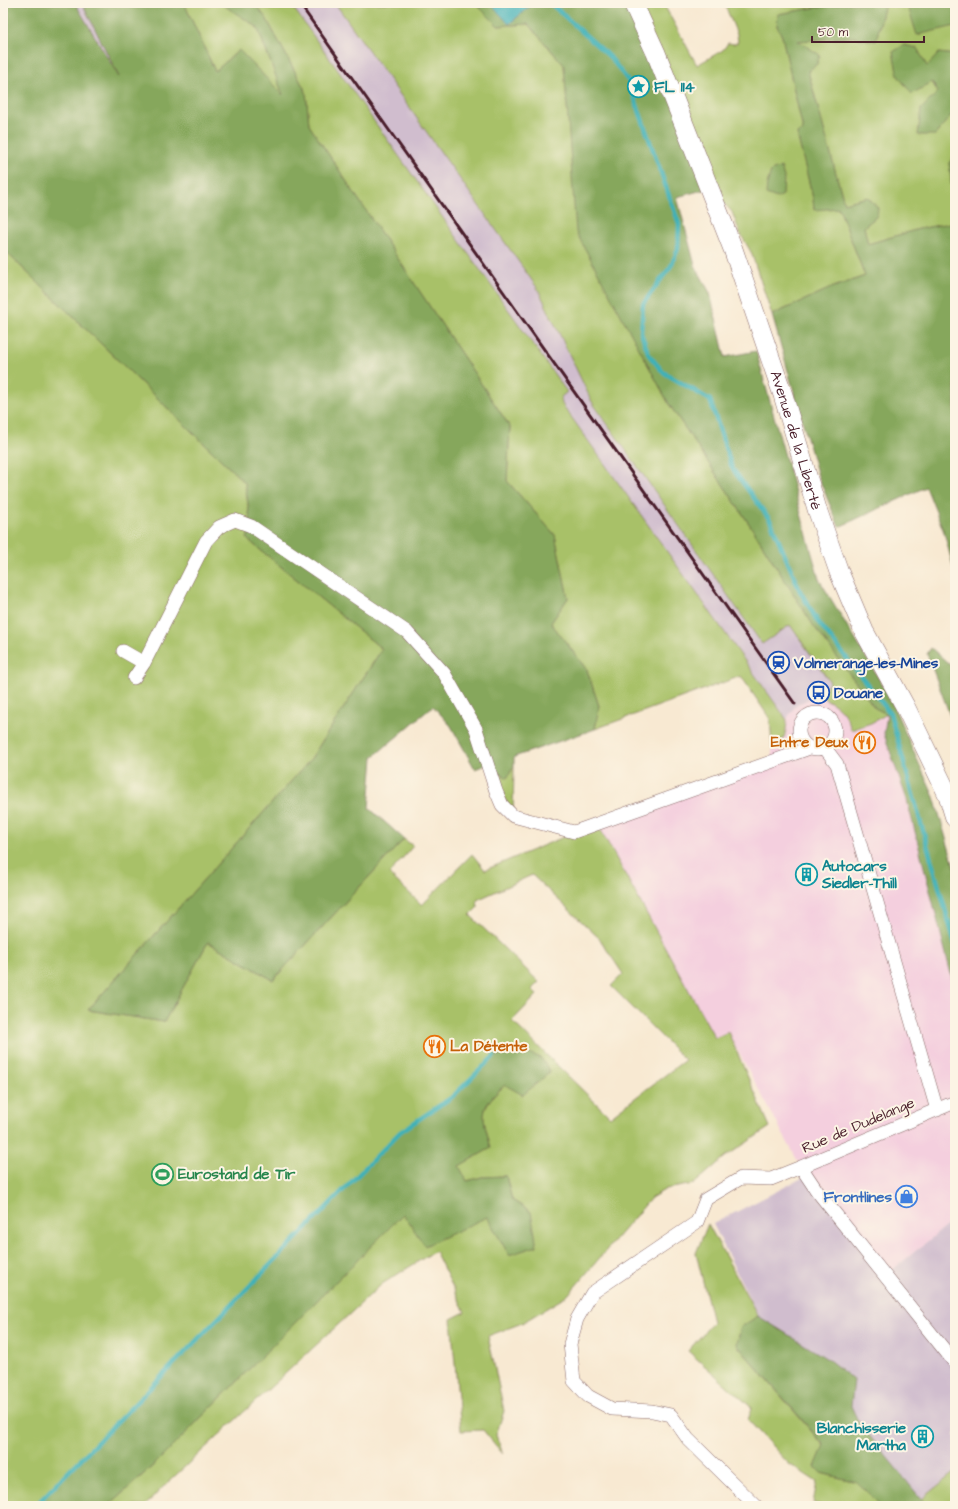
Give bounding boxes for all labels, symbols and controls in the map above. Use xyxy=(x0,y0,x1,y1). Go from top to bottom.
scale bar xyxy=(812,18,924,44)
text: 50 m xyxy=(818,24,849,41)
place icon: FL 114 xyxy=(625,74,651,100)
place label: FL 114 xyxy=(654,77,696,98)
street label: Avenue de la Liberté xyxy=(764,368,827,512)
station icon: Volmerange-les-Mines xyxy=(766,650,792,676)
place label: Volmerange-les-Mines xyxy=(793,653,939,676)
bus stop icon: Douane xyxy=(806,680,832,706)
place label: Douane xyxy=(834,683,883,704)
restaurant icon: Entre Deux xyxy=(851,729,877,755)
place label: Entre Deux xyxy=(771,732,849,753)
place label: Autocars Siedler-Thill xyxy=(821,856,898,894)
building icon: Autocars Siedler-Thill xyxy=(793,862,819,888)
restaurant icon: La Détente xyxy=(422,1033,448,1059)
place label: La Détente xyxy=(450,1036,528,1057)
street label: Rue de Dudelange xyxy=(799,1092,918,1160)
sports icon: Eurostand de Tir xyxy=(150,1161,176,1187)
place label: Eurostand de Tir xyxy=(178,1164,296,1185)
shop icon: Frontlines xyxy=(894,1184,920,1210)
place label: Frontlines xyxy=(824,1187,892,1208)
place label: Blanchisserie Martha xyxy=(817,1418,906,1456)
building icon: Blanchisserie Martha xyxy=(909,1424,935,1450)

